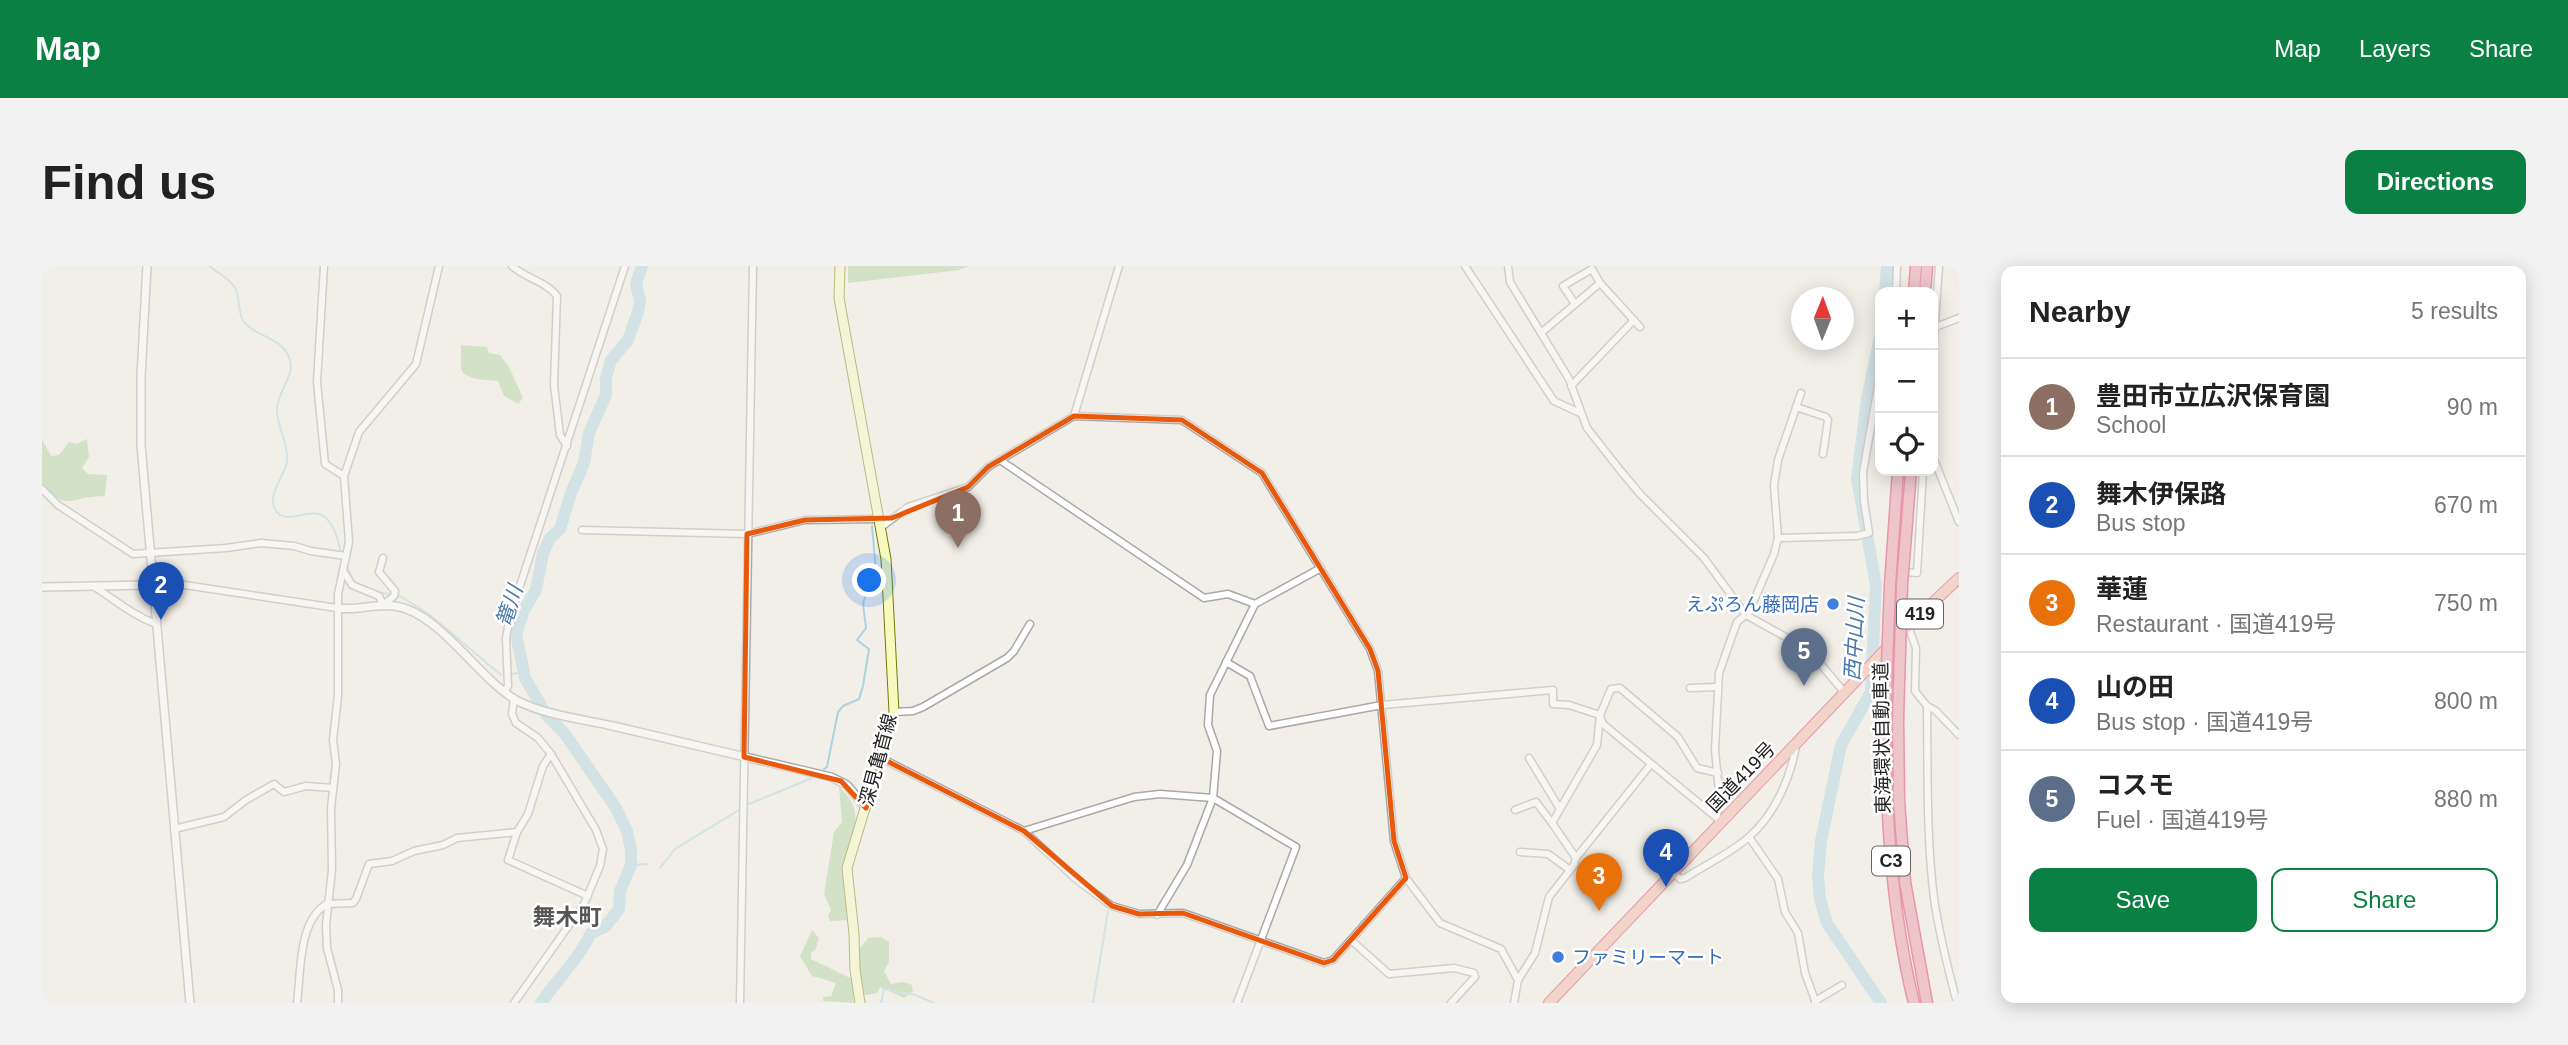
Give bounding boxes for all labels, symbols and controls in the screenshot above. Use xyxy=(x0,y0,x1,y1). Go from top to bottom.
text: Map xyxy=(35,30,101,67)
text: Map xyxy=(2274,35,2321,62)
text: Layers xyxy=(2359,35,2431,62)
text: Share xyxy=(2469,35,2533,62)
button: Directions xyxy=(2345,150,2526,214)
text: Find us xyxy=(42,155,216,209)
north arrow xyxy=(1791,287,1854,350)
map controls xyxy=(1875,287,1938,476)
button: + xyxy=(1875,287,1938,350)
text: Nearby xyxy=(2029,295,2131,328)
text: 5 results xyxy=(2411,298,2498,324)
button: − xyxy=(1875,350,1938,413)
text: 豊田市立広沢保育園 xyxy=(2096,381,2330,411)
text: 1 xyxy=(2046,394,2058,420)
text: 90 m xyxy=(2447,394,2498,420)
text: School xyxy=(2096,412,2166,438)
button: locate xyxy=(1875,413,1938,476)
text: 舞木伊保路 xyxy=(2096,479,2226,509)
pin: 1 xyxy=(935,490,981,548)
text: 2 xyxy=(2046,492,2058,518)
text: 670 m xyxy=(2434,492,2498,518)
text: Bus stop xyxy=(2096,510,2186,536)
pin: 2 xyxy=(138,562,184,620)
your location xyxy=(852,563,886,597)
text: 華蓮 xyxy=(2096,574,2148,604)
water label: 篭川 xyxy=(492,581,527,630)
text: 3 xyxy=(2046,590,2058,616)
text: 750 m xyxy=(2434,590,2498,616)
place label: えぷろん藤岡店 xyxy=(1686,594,1819,615)
water label: 西中山川 xyxy=(1840,594,1868,682)
marker: えぷろん藤岡店 xyxy=(1825,596,1841,612)
road number: 419 xyxy=(1897,600,1943,628)
text: Restaurant · 国道419号 xyxy=(2096,611,2336,637)
pin: 5 xyxy=(1781,628,1827,686)
street label: 東海環状自動車道 xyxy=(1870,662,1894,814)
text: 山の田 xyxy=(2096,672,2174,702)
text: 4 xyxy=(2046,688,2058,714)
text: 800 m xyxy=(2434,688,2498,714)
text: Bus stop · 国道419号 xyxy=(2096,709,2313,735)
street label: 深見亀首線 xyxy=(856,711,900,809)
street label: 国道419号 xyxy=(1703,738,1779,816)
text: コスモ xyxy=(2096,770,2174,800)
text: 5 xyxy=(2046,786,2058,812)
text: 880 m xyxy=(2434,786,2498,812)
text: Fuel · 国道419号 xyxy=(2096,807,2269,833)
pin: 4 xyxy=(1643,829,1689,887)
road number: C3 xyxy=(1872,846,1910,876)
pin: 3 xyxy=(1576,853,1622,911)
button: Save xyxy=(2029,868,2257,932)
button: Share xyxy=(2271,868,2498,932)
district label: 舞木町 xyxy=(533,904,602,930)
place label: ファミリーマート xyxy=(1572,947,1724,968)
marker: ファミリーマート xyxy=(1550,949,1566,965)

